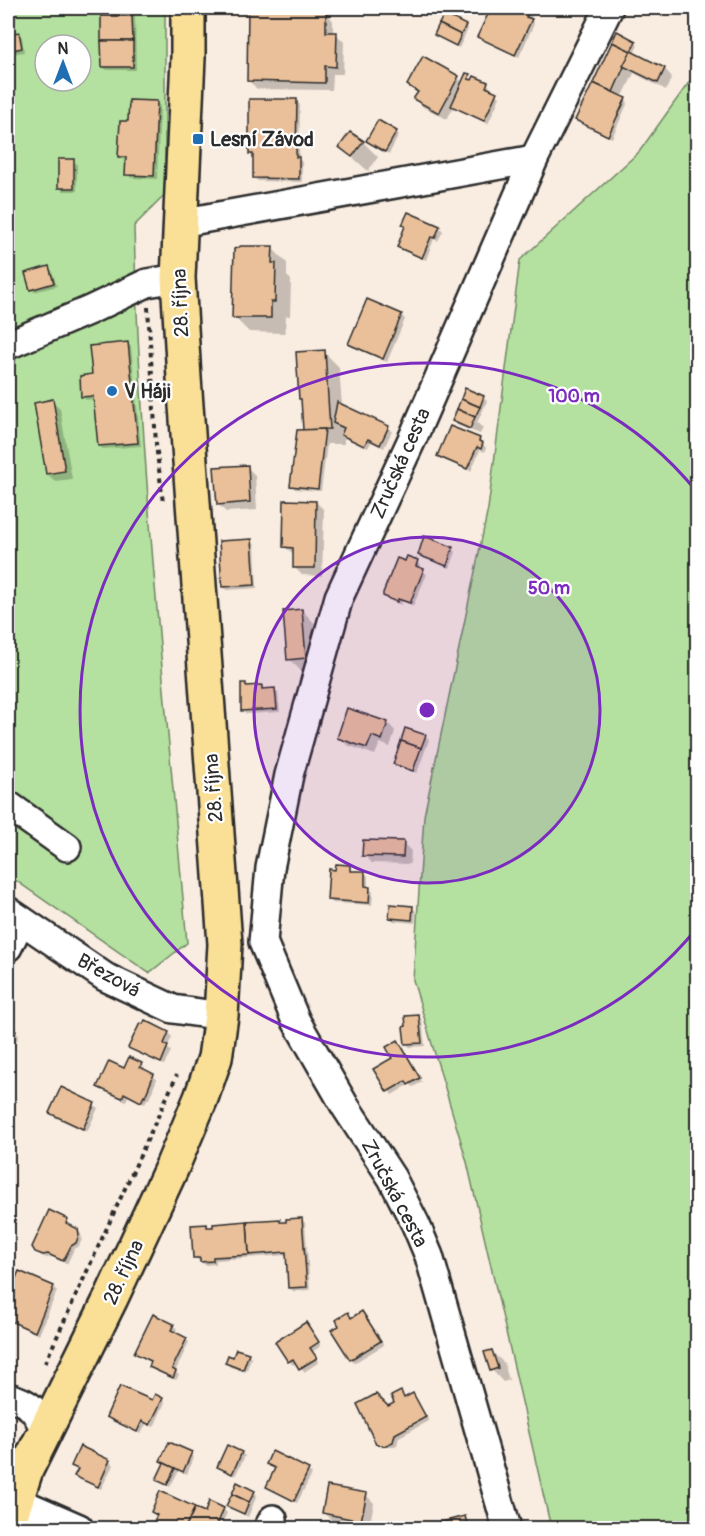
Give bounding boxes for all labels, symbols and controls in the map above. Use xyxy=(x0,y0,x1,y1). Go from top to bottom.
north arrow xyxy=(33,33,93,93)
text: N xyxy=(58,39,69,59)
place label: Lesní Závod xyxy=(210,127,314,152)
marker: Lesní Závod xyxy=(191,132,205,146)
street label: 28. října xyxy=(167,268,194,338)
place label: V Háji xyxy=(124,379,171,404)
marker: V Háji xyxy=(105,384,119,398)
text: 100 m xyxy=(548,385,600,408)
street label: Zručská cesta xyxy=(365,404,436,522)
text: 50 m xyxy=(528,577,570,600)
centre of rings xyxy=(417,700,437,720)
street label: 28. října xyxy=(199,753,228,823)
street label: Březová xyxy=(73,948,145,1003)
street label: Zručská cesta xyxy=(356,1135,433,1251)
street label: 28. října xyxy=(98,1236,149,1309)

